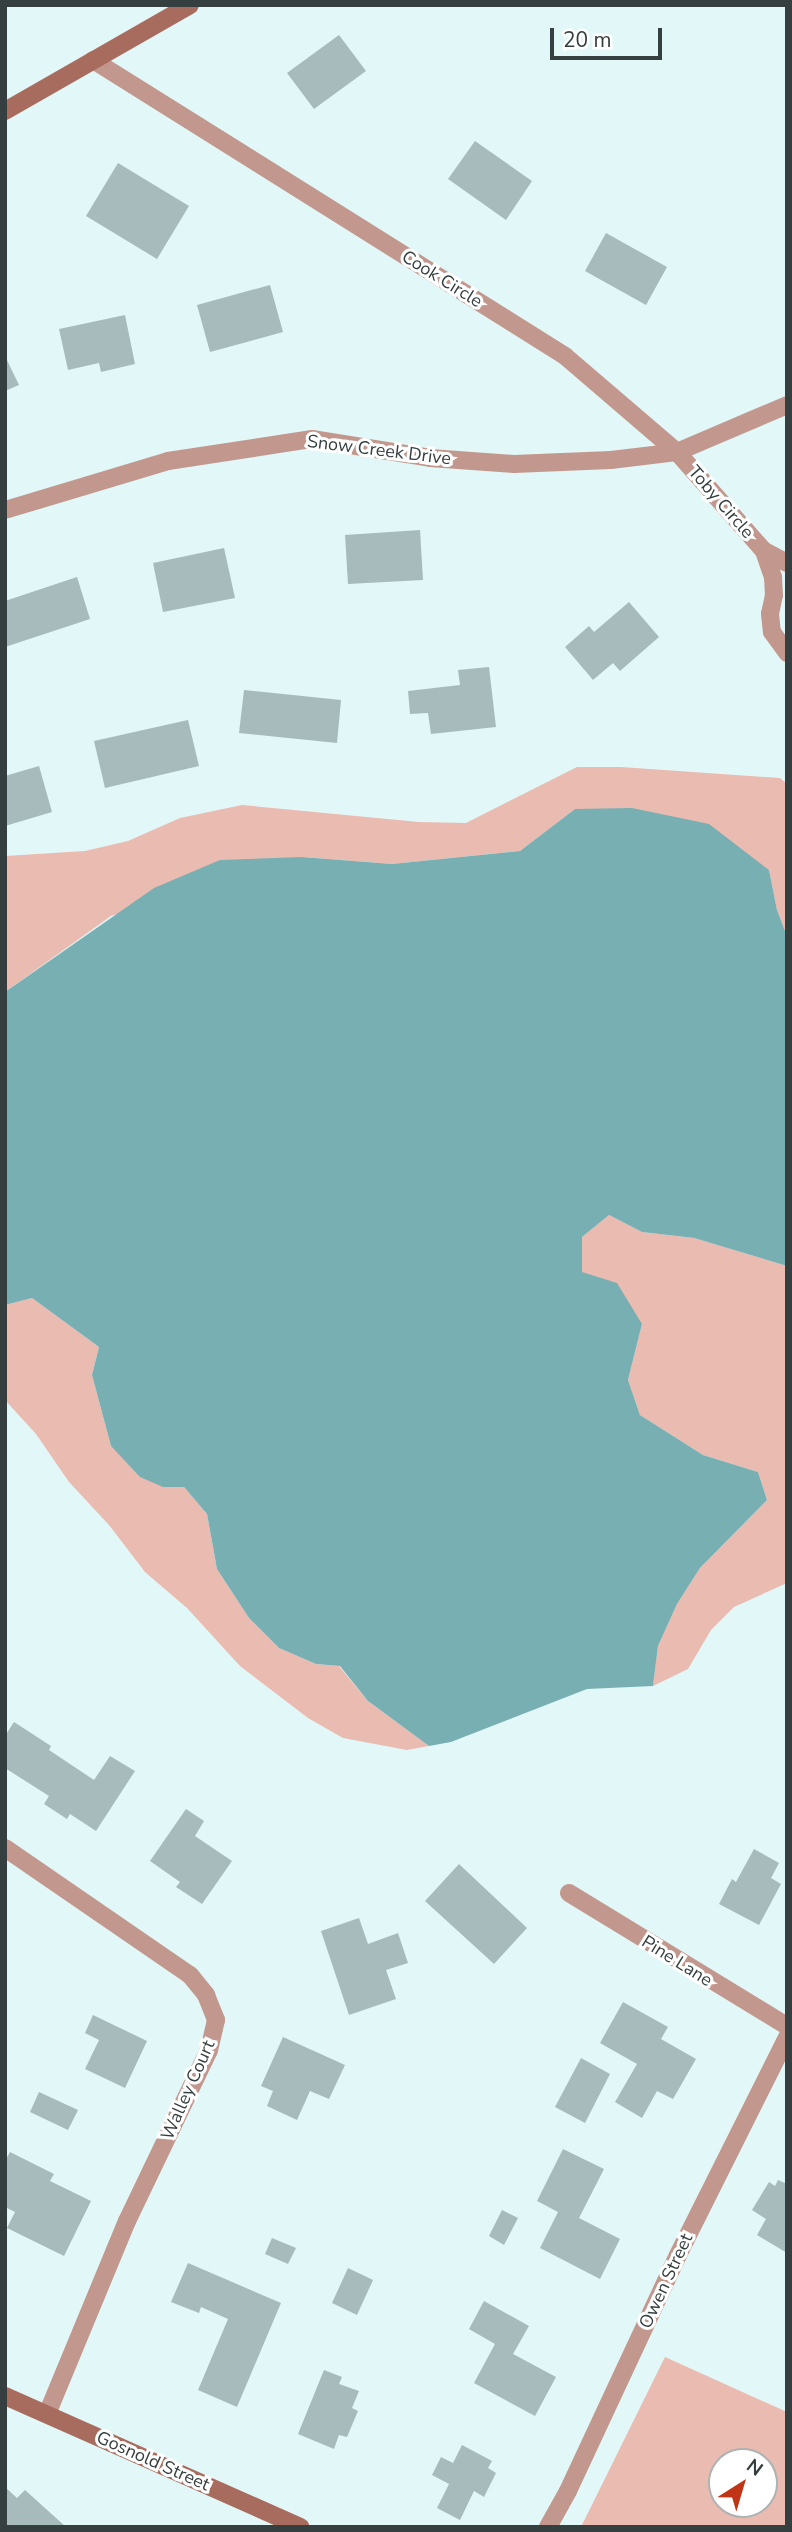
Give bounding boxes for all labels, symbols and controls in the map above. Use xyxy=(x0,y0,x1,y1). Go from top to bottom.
scale bar xyxy=(554,14,666,58)
text: 20 m xyxy=(563,26,612,54)
street label: Cook Circle xyxy=(398,246,486,312)
street label: Snow Creek Drive xyxy=(306,430,452,470)
street label: Toby Circle xyxy=(683,461,759,543)
street label: Pine Lane xyxy=(638,1931,716,1991)
street label: Walley Court xyxy=(156,2037,220,2143)
street label: Owen Street xyxy=(635,2230,697,2332)
street label: Gosnold Street xyxy=(93,2426,213,2496)
north arrow xyxy=(708,2448,778,2518)
text: N xyxy=(741,2453,768,2482)

